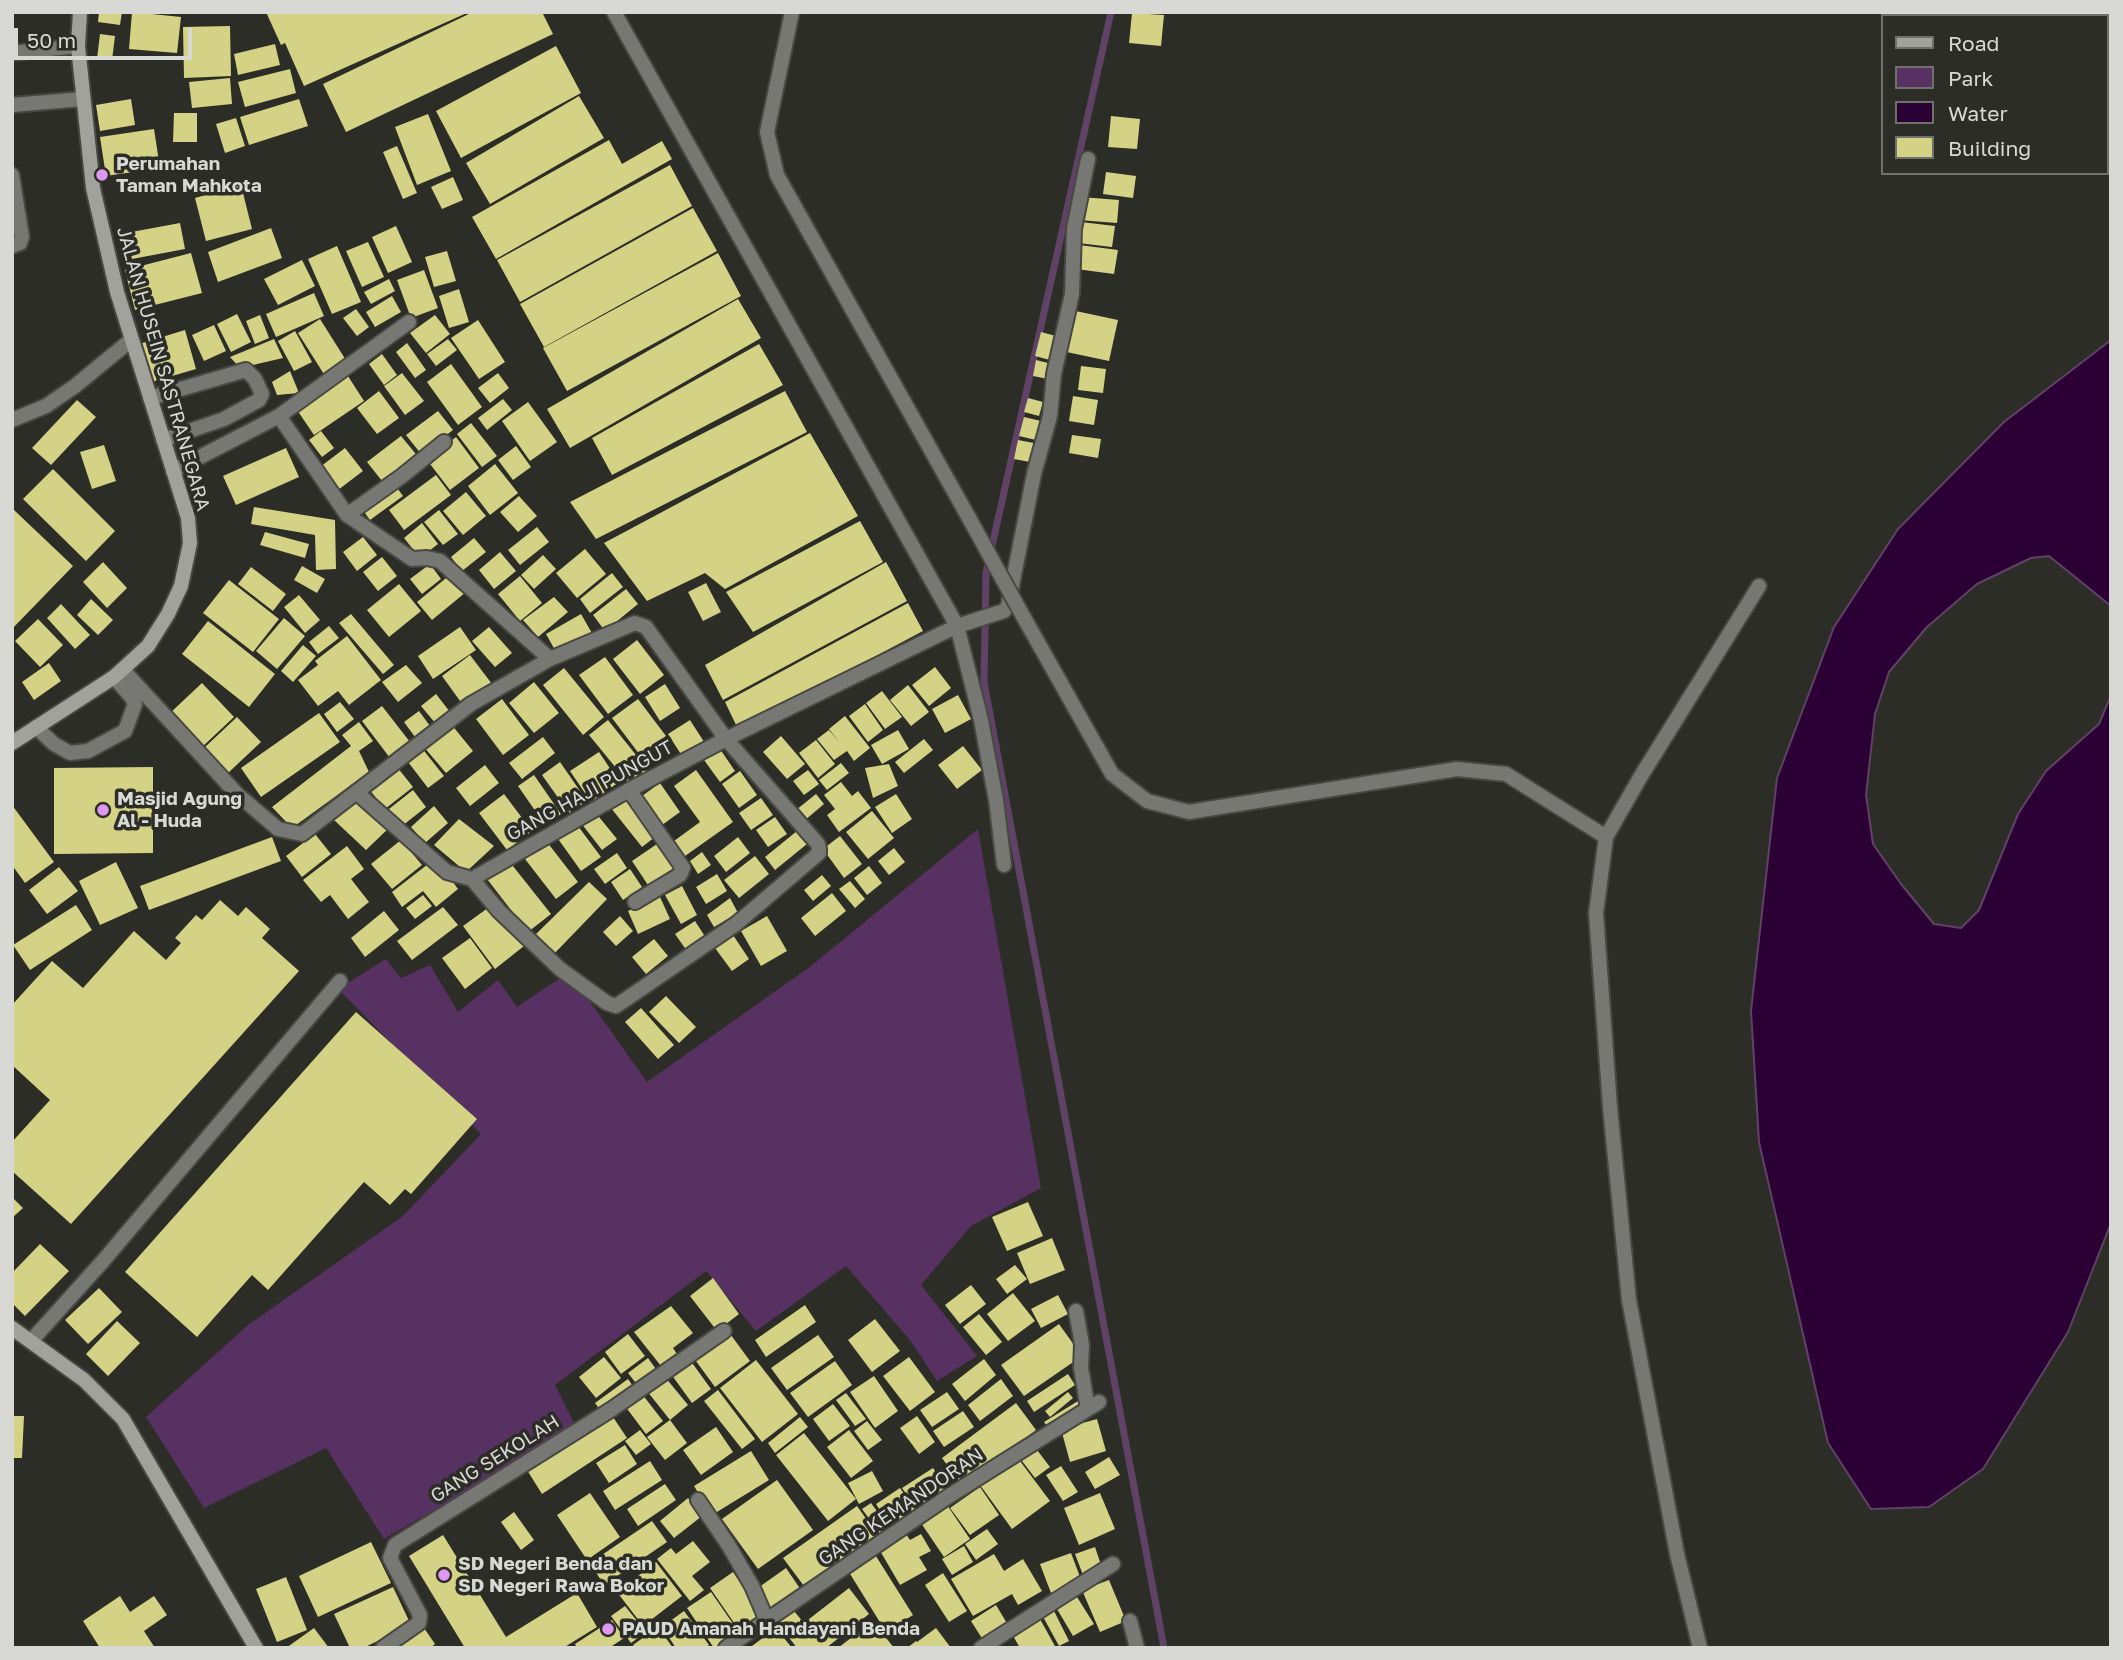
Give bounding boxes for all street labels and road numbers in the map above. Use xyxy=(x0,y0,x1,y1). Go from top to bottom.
street label: JALAN HUSEIN SASTRANEGARA xyxy=(111,224,215,514)
street label: GANG HAJI PUNGUT xyxy=(503,736,677,846)
street label: GANG SEKOLAH xyxy=(426,1410,564,1508)
street label: GANG KEMANDORAN xyxy=(814,1443,988,1571)

